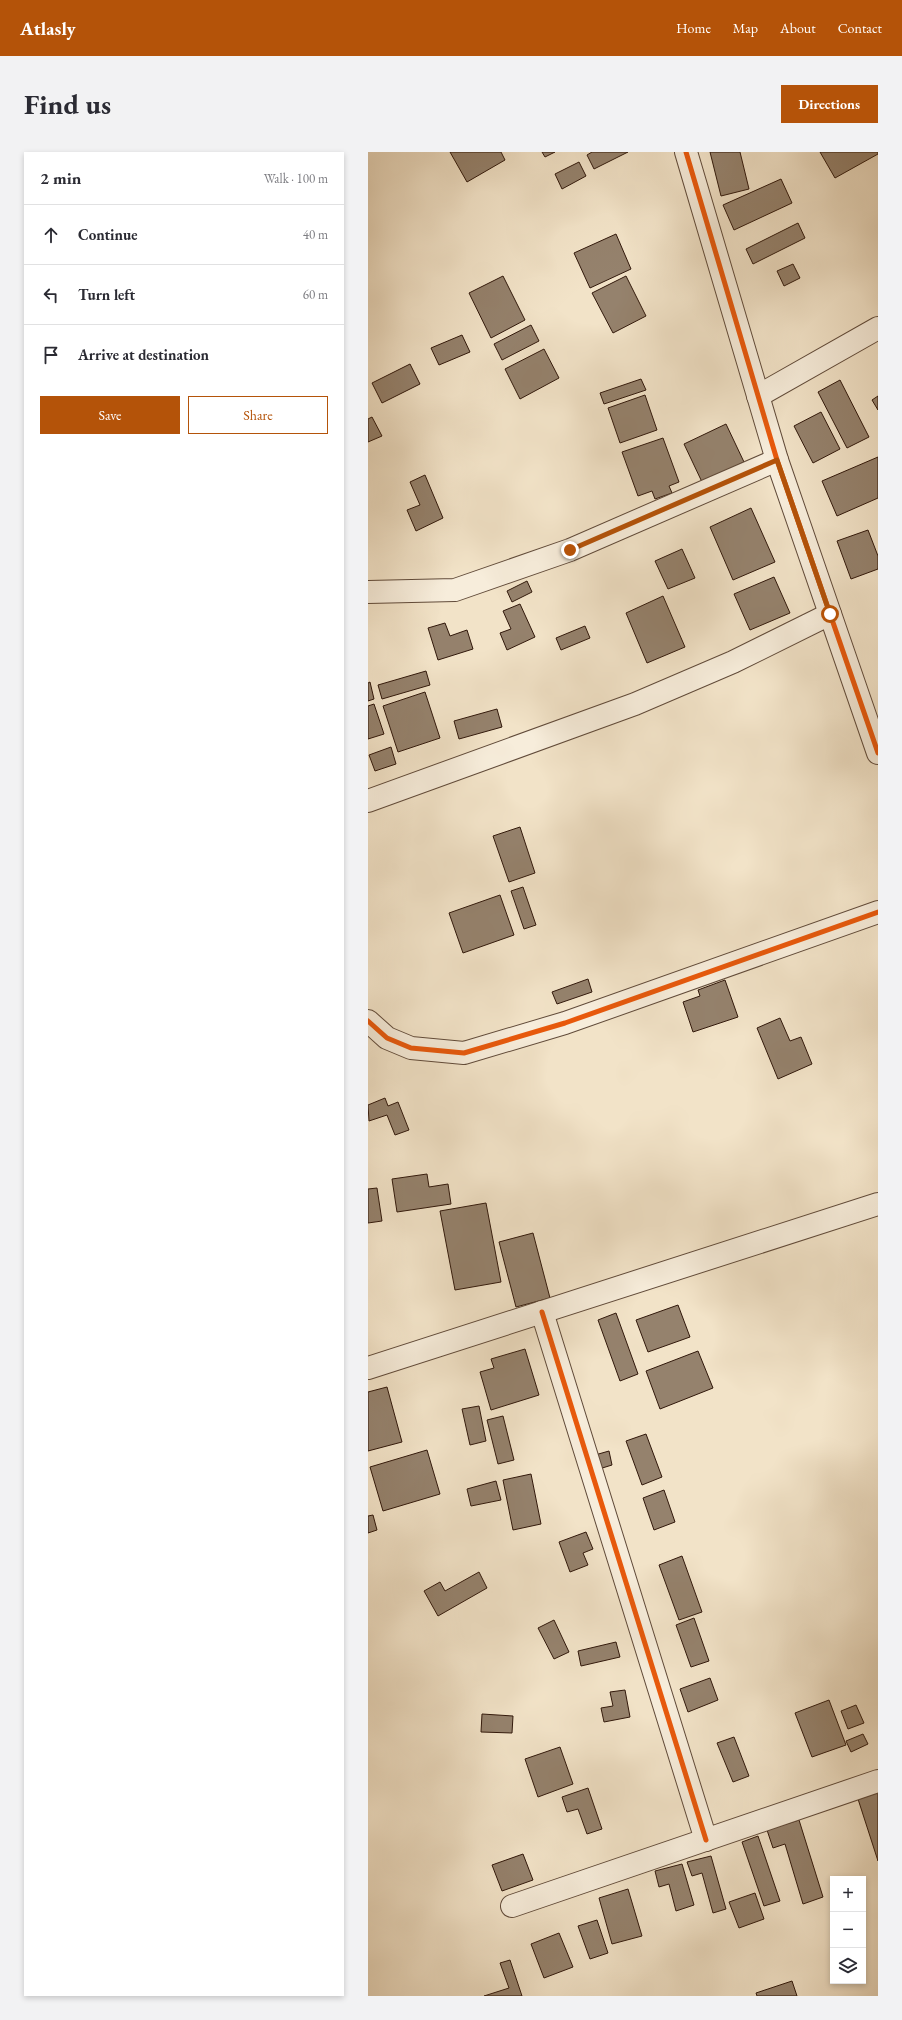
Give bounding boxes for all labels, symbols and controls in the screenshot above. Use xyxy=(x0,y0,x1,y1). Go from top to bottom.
text: Atlasly xyxy=(20,16,76,41)
text: Home xyxy=(676,19,711,37)
text: Map xyxy=(733,19,758,37)
text: About xyxy=(780,19,816,37)
text: Contact xyxy=(838,19,882,37)
button: Directions xyxy=(781,85,878,123)
text: Find us xyxy=(24,86,111,122)
text: 2 min xyxy=(40,167,81,189)
text: Walk · 100 m xyxy=(264,170,328,187)
icon: ahead xyxy=(40,224,62,246)
text: Continue xyxy=(78,225,138,244)
text: 40 m xyxy=(303,226,328,243)
icon: left xyxy=(40,284,62,306)
text: Turn left xyxy=(78,285,135,304)
text: 60 m xyxy=(303,286,328,303)
icon: arrive xyxy=(40,344,62,366)
text: Arrive at destination xyxy=(78,345,209,364)
button: Save xyxy=(40,396,180,434)
button: Share xyxy=(188,396,328,434)
route end xyxy=(561,541,579,559)
route start xyxy=(821,605,839,623)
map controls xyxy=(830,1876,866,1984)
button: + xyxy=(830,1876,866,1912)
button: − xyxy=(830,1912,866,1948)
button: layers xyxy=(830,1948,866,1984)

